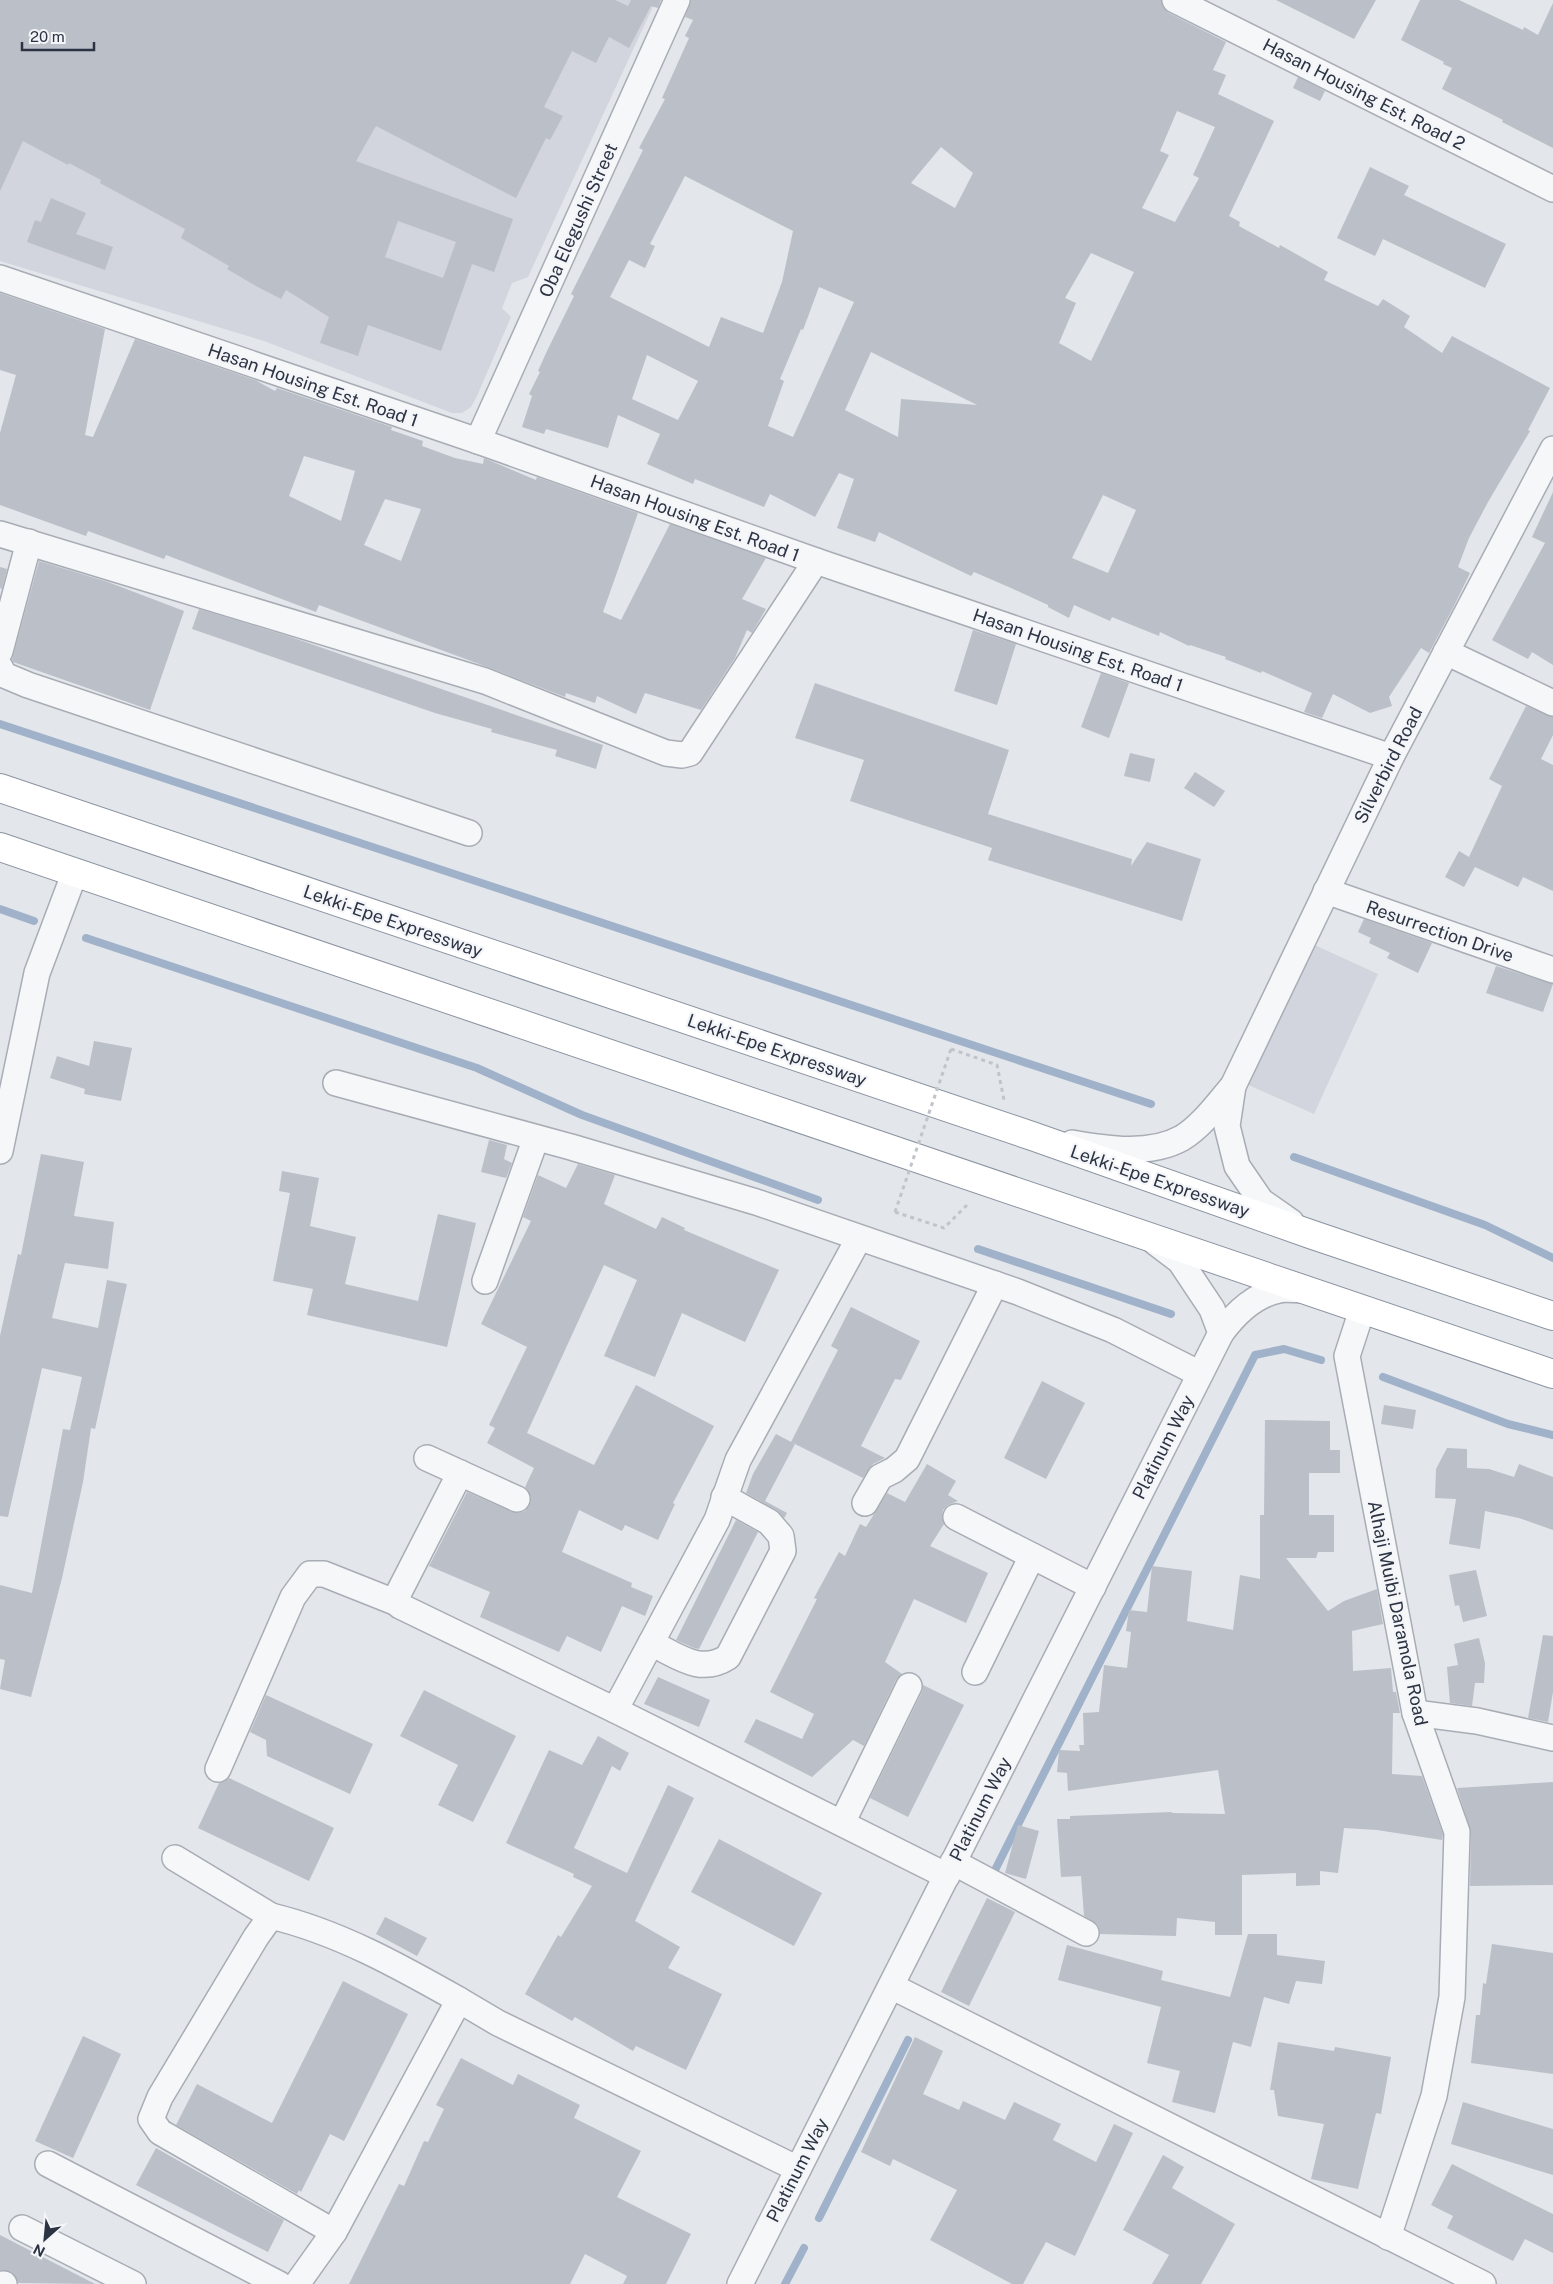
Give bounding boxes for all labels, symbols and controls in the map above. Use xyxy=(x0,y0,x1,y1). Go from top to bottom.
scale bar xyxy=(22,20,95,52)
text: 20 m xyxy=(30,28,65,45)
street label: Hasan Housing Est. Road 2 xyxy=(1259,34,1469,154)
street label: Oba Elegushi Street xyxy=(535,140,621,300)
street label: Hasan Housing Est. Road 1 xyxy=(205,339,421,431)
street label: Hasan Housing Est. Road 1 xyxy=(588,470,802,566)
street label: Hasan Housing Est. Road 1 xyxy=(970,604,1186,696)
street label: Silverbird Road xyxy=(1350,703,1426,827)
street label: Lekki-Epe Expressway xyxy=(301,880,486,962)
street label: Resurrection Drive xyxy=(1363,896,1517,966)
street label: Lekki-Epe Expressway xyxy=(685,1009,870,1091)
street label: Lekki-Epe Expressway xyxy=(1068,1140,1253,1222)
street label: Platinum Way xyxy=(1128,1391,1198,1503)
street label: Alhaji Muibi Daramola Road xyxy=(1364,1498,1432,1728)
street label: Platinum Way xyxy=(945,1753,1015,1865)
street label: Platinum Way xyxy=(762,2114,832,2226)
north arrow xyxy=(20,2214,70,2264)
text: N xyxy=(31,2241,48,2260)

